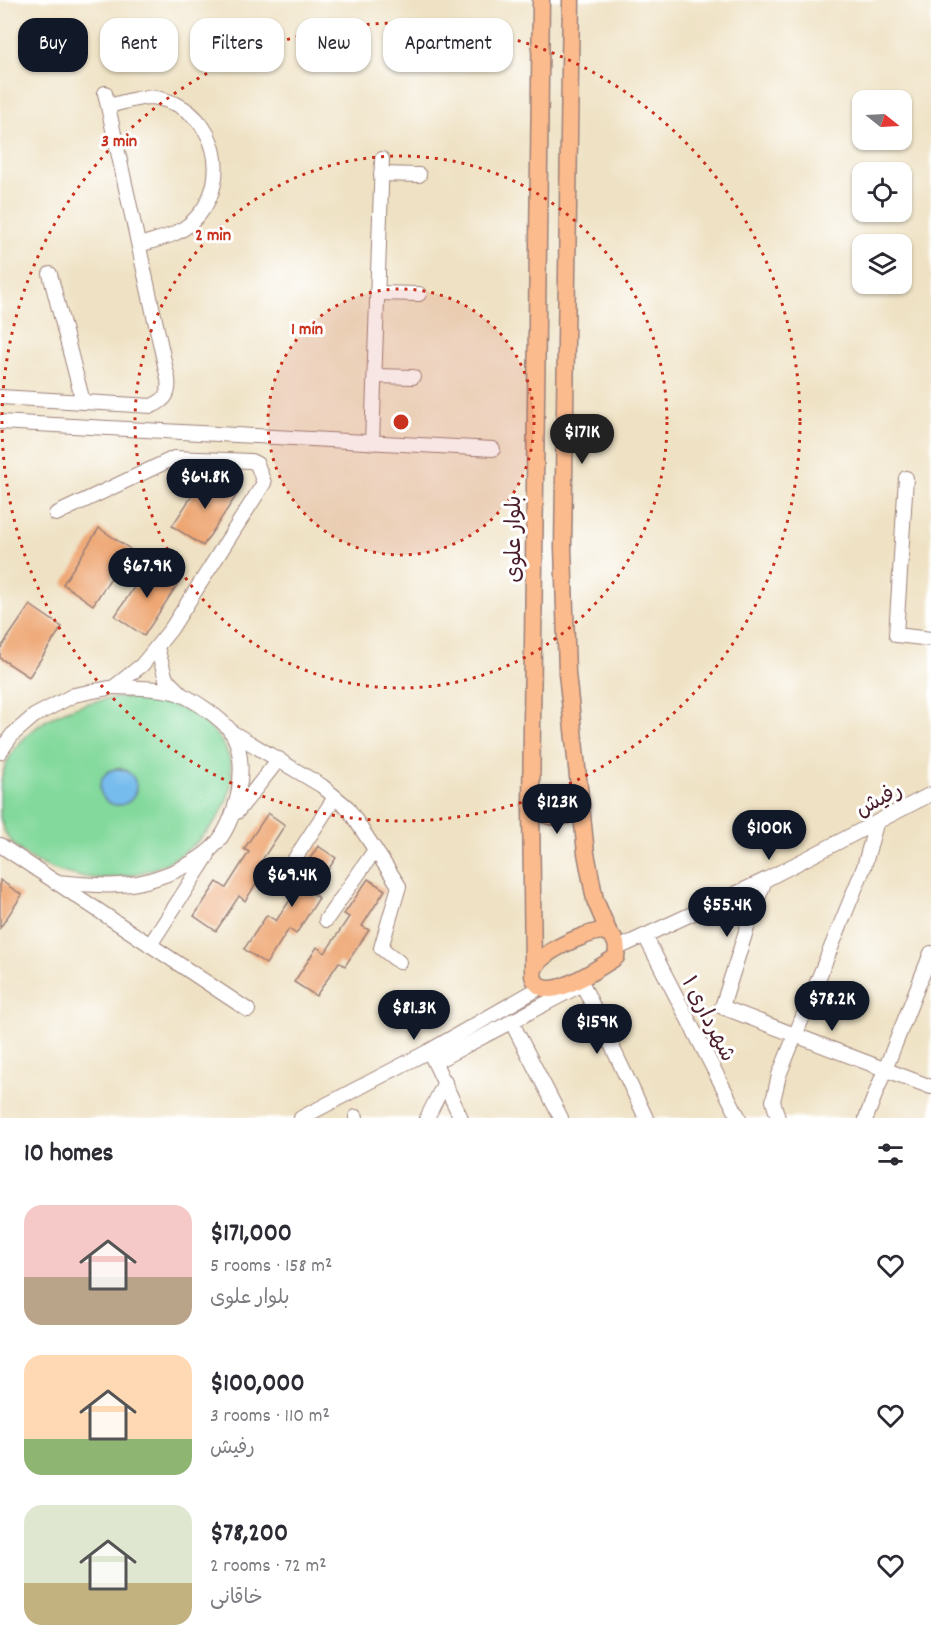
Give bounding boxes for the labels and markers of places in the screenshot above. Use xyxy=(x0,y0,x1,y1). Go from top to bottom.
centre of rings xyxy=(391,412,411,432)
pin: $171K xyxy=(540,414,624,465)
pin: $64.8K xyxy=(156,459,254,510)
pin: $67.9K xyxy=(98,548,196,599)
pin: $123K xyxy=(515,784,599,835)
pin: $100K xyxy=(727,810,811,861)
pin: $69.4K xyxy=(243,857,341,908)
pin: $55.4K xyxy=(678,887,776,938)
pin: $78.2K xyxy=(783,981,881,1032)
pin: $81.3K xyxy=(365,990,463,1041)
pin: $159K xyxy=(555,1004,639,1055)

